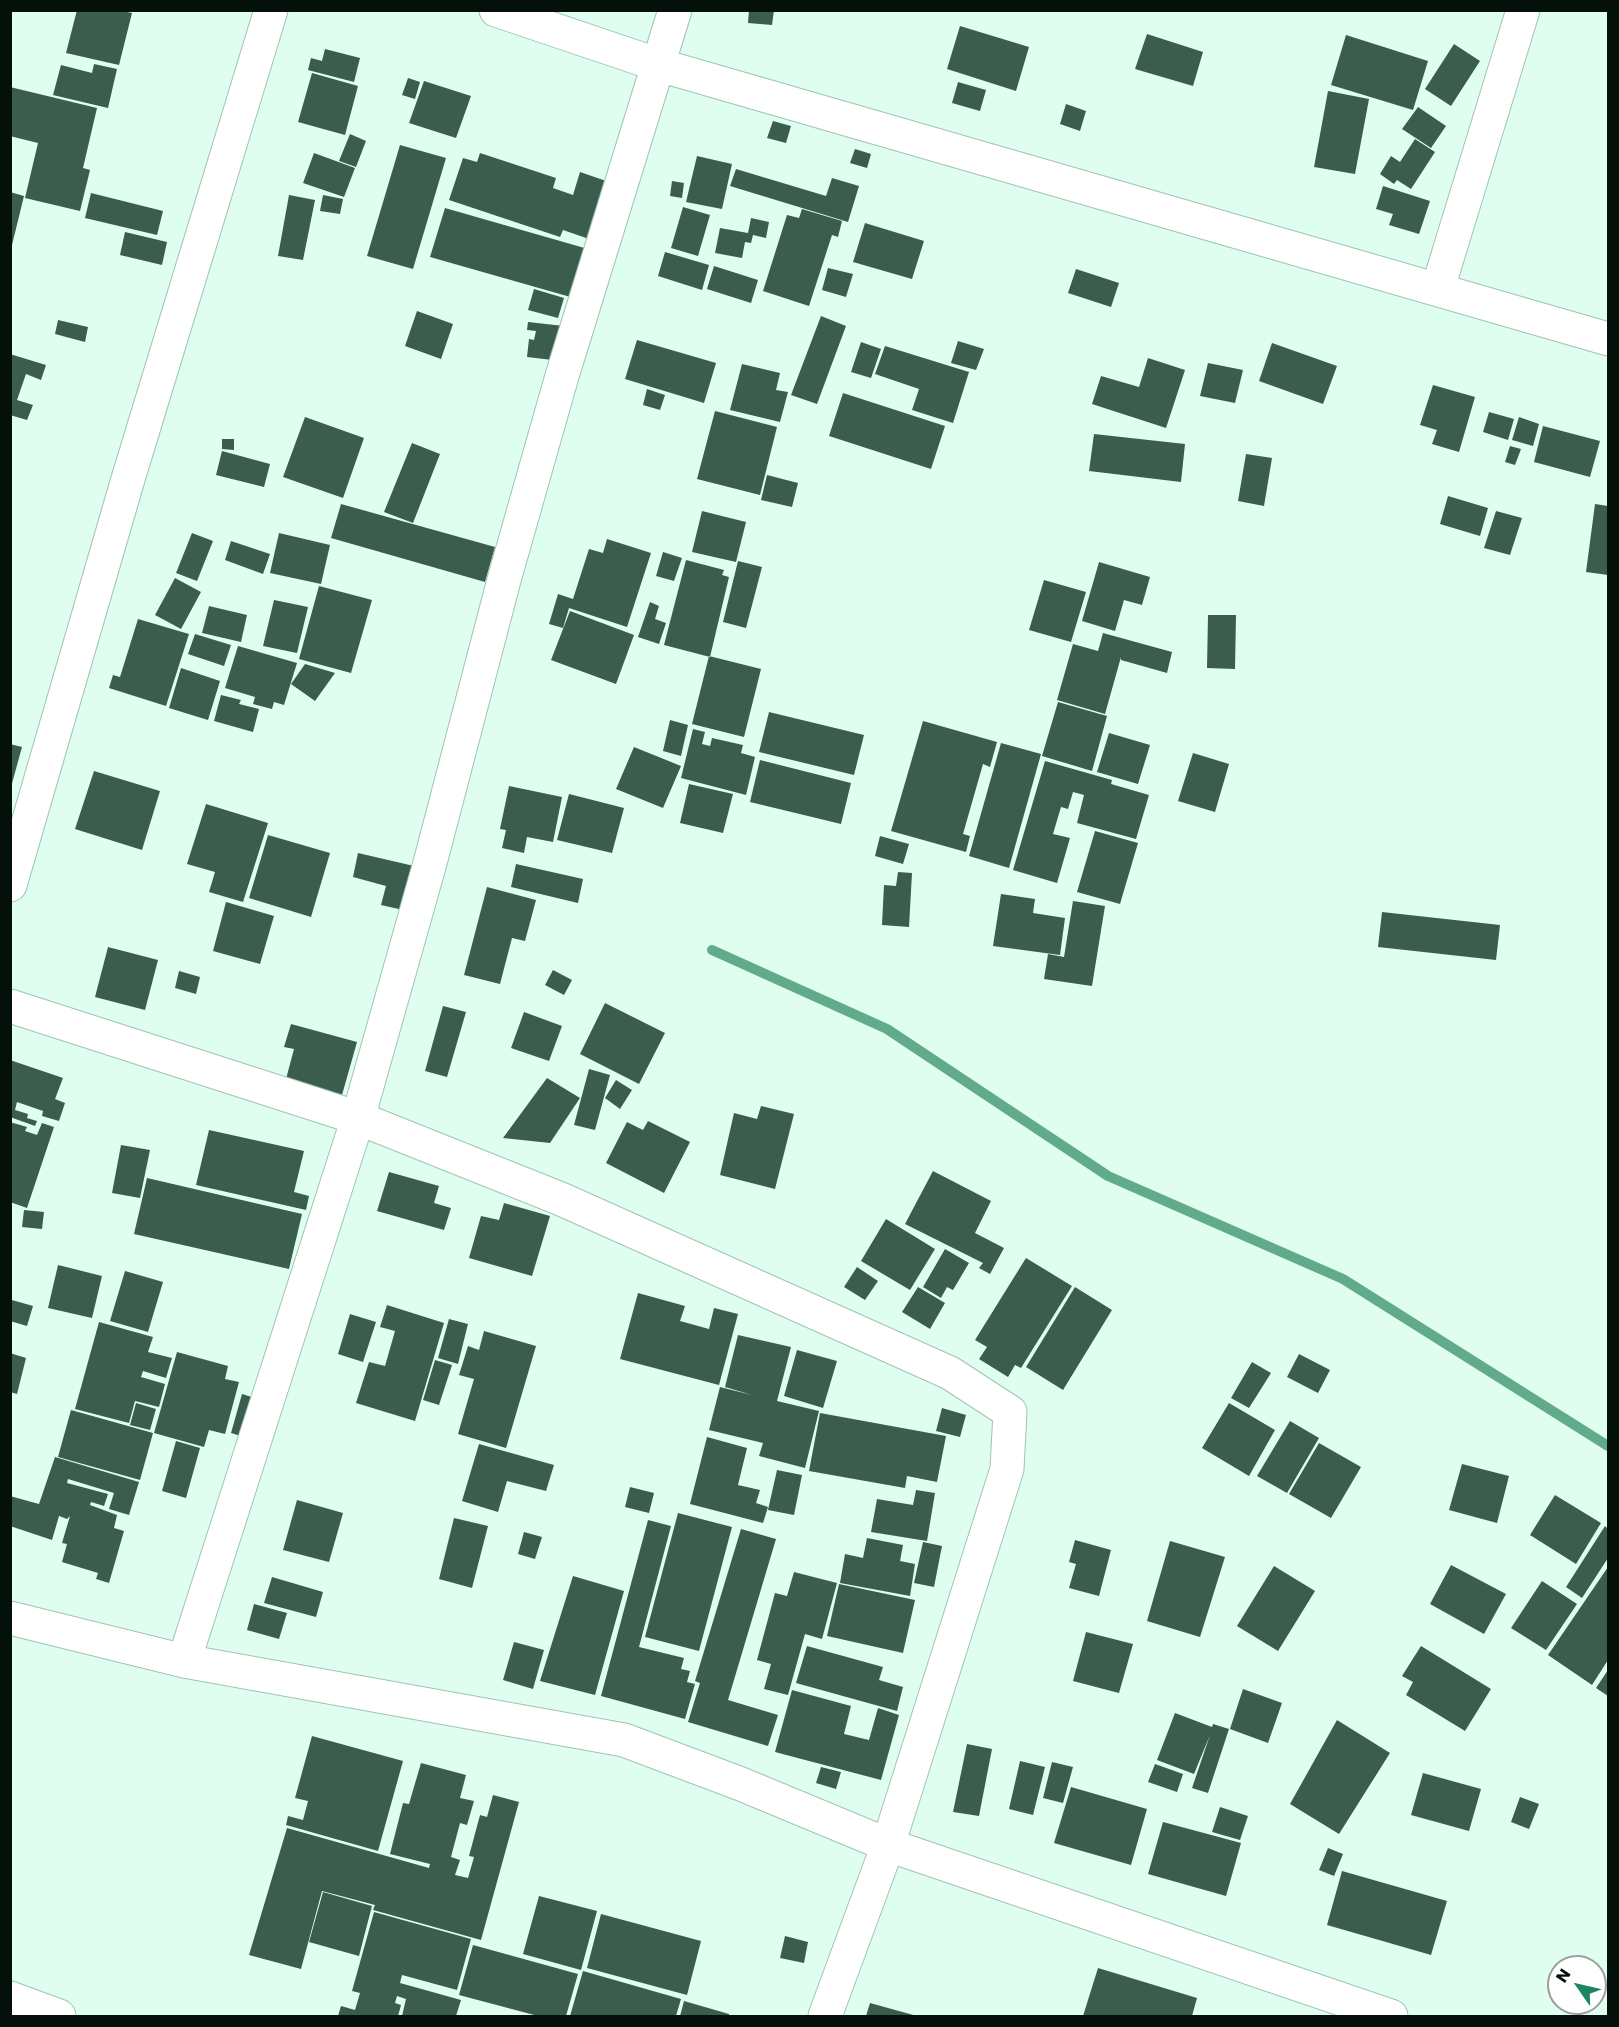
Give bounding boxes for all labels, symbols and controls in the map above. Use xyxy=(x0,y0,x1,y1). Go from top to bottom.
north arrow xyxy=(1547,1955,1607,2015)
text: N xyxy=(1550,1964,1576,1987)

